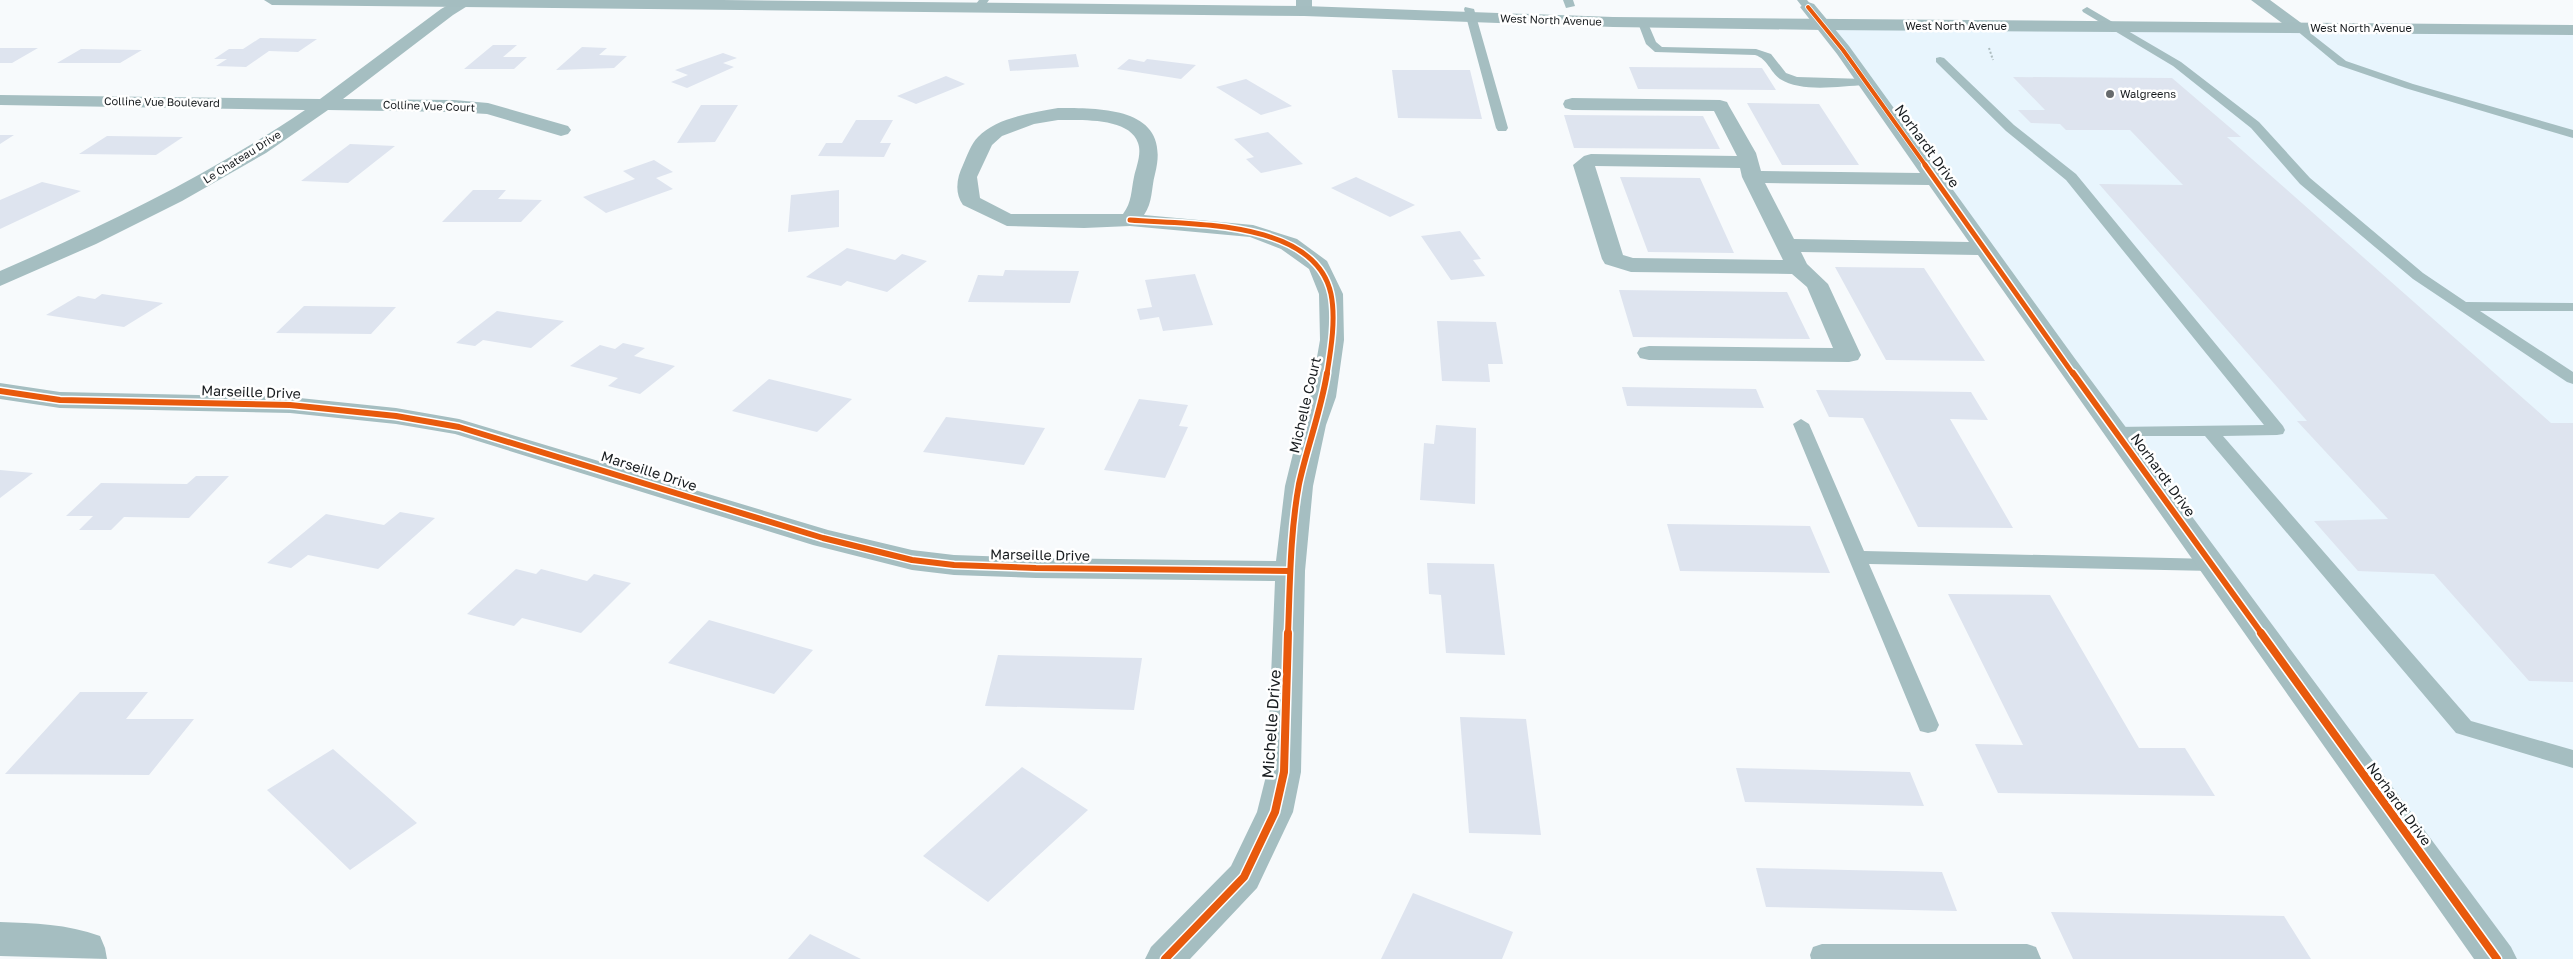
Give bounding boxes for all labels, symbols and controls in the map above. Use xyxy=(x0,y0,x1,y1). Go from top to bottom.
street label: West North Avenue xyxy=(1500,11,1602,28)
street label: West North Avenue xyxy=(1905,19,2007,32)
street label: West North Avenue xyxy=(2310,21,2412,34)
place label: Walgreens xyxy=(2120,87,2176,100)
marker: Walgreens xyxy=(2104,88,2116,100)
street label: Colline Vue Boulevard xyxy=(104,94,220,109)
street label: Colline Vue Court xyxy=(383,97,475,114)
street label: Norhardt Drive xyxy=(1892,101,1963,191)
street label: Le Chateau Drive xyxy=(200,127,283,186)
street label: Michelle Court xyxy=(1285,355,1324,455)
street label: Marseille Drive xyxy=(201,381,301,402)
street label: Norhardt Drive xyxy=(2128,430,2199,520)
street label: Marseille Drive xyxy=(599,447,699,494)
street label: Marseille Drive xyxy=(990,545,1090,564)
street label: Michelle Drive xyxy=(1257,669,1285,779)
street label: Norhardt Drive xyxy=(2364,759,2435,849)

